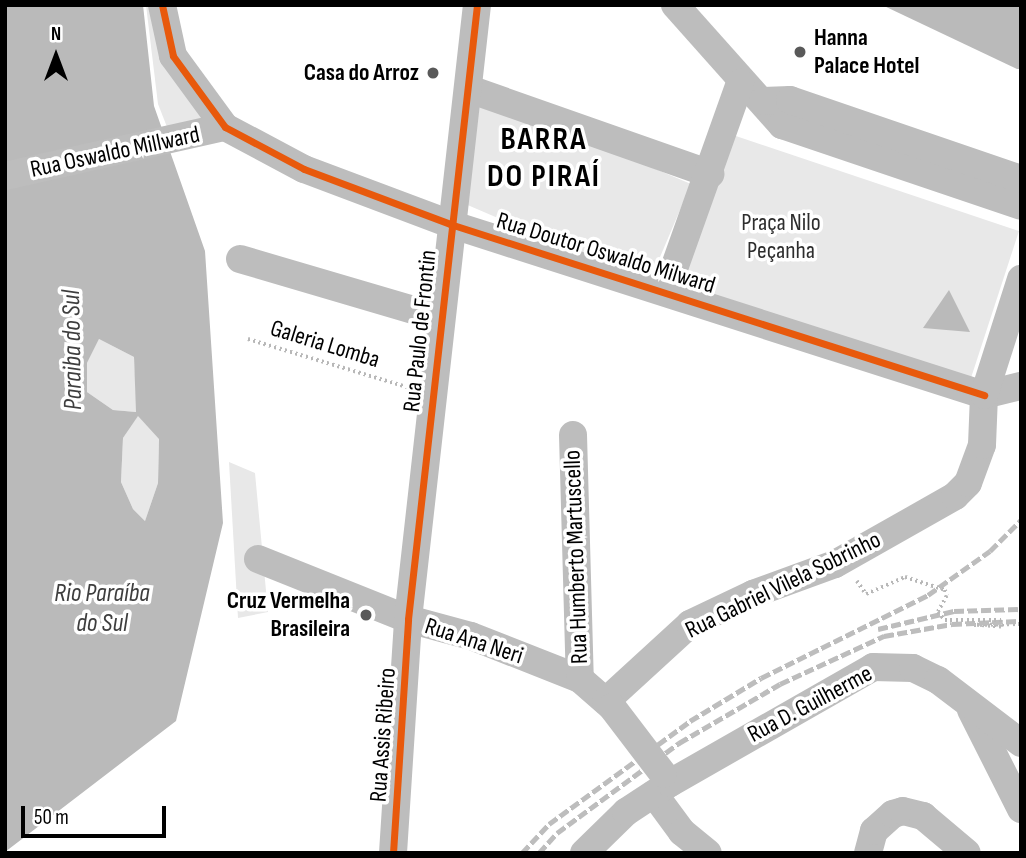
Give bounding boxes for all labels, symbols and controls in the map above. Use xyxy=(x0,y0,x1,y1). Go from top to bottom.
north arrow xyxy=(21,21,91,91)
text: N xyxy=(51,23,61,46)
place label: Hanna Palace Hotel xyxy=(814,24,919,80)
marker: Hanna Palace Hotel xyxy=(792,44,808,60)
place label: Casa do Arroz xyxy=(304,59,419,87)
marker: Casa do Arroz xyxy=(425,65,441,81)
street label: Rua Oswaldo MiIlward xyxy=(28,120,202,184)
district label: BARRA DO PIRAÍ xyxy=(488,122,600,197)
street label: Rua Doutor Oswaldo Milward xyxy=(493,206,719,300)
park label: Praça Nilo Peçanha xyxy=(741,209,821,265)
street label: Rua Paulo de Frontin xyxy=(397,248,443,414)
water label: Paraiba do Sul xyxy=(56,290,90,410)
street label: Galeria Lomba xyxy=(267,314,383,374)
street label: Rua Humberto Martuscello xyxy=(558,449,594,665)
street label: Rua Gabriel Vilela Sobrinho xyxy=(681,525,885,645)
water label: Rio Paraíba do Sul xyxy=(54,578,150,640)
place label: Cruz Vermelha Brasileira xyxy=(227,587,350,643)
marker: Cruz Vermelha Brasileira xyxy=(356,605,376,625)
street label: Rua Ana Neri xyxy=(421,612,527,670)
street label: Rua D. Guilherme xyxy=(743,659,877,749)
street label: Rua Assis Ribeiro xyxy=(364,667,402,803)
scale bar xyxy=(24,792,170,836)
text: 50 m xyxy=(34,805,69,830)

